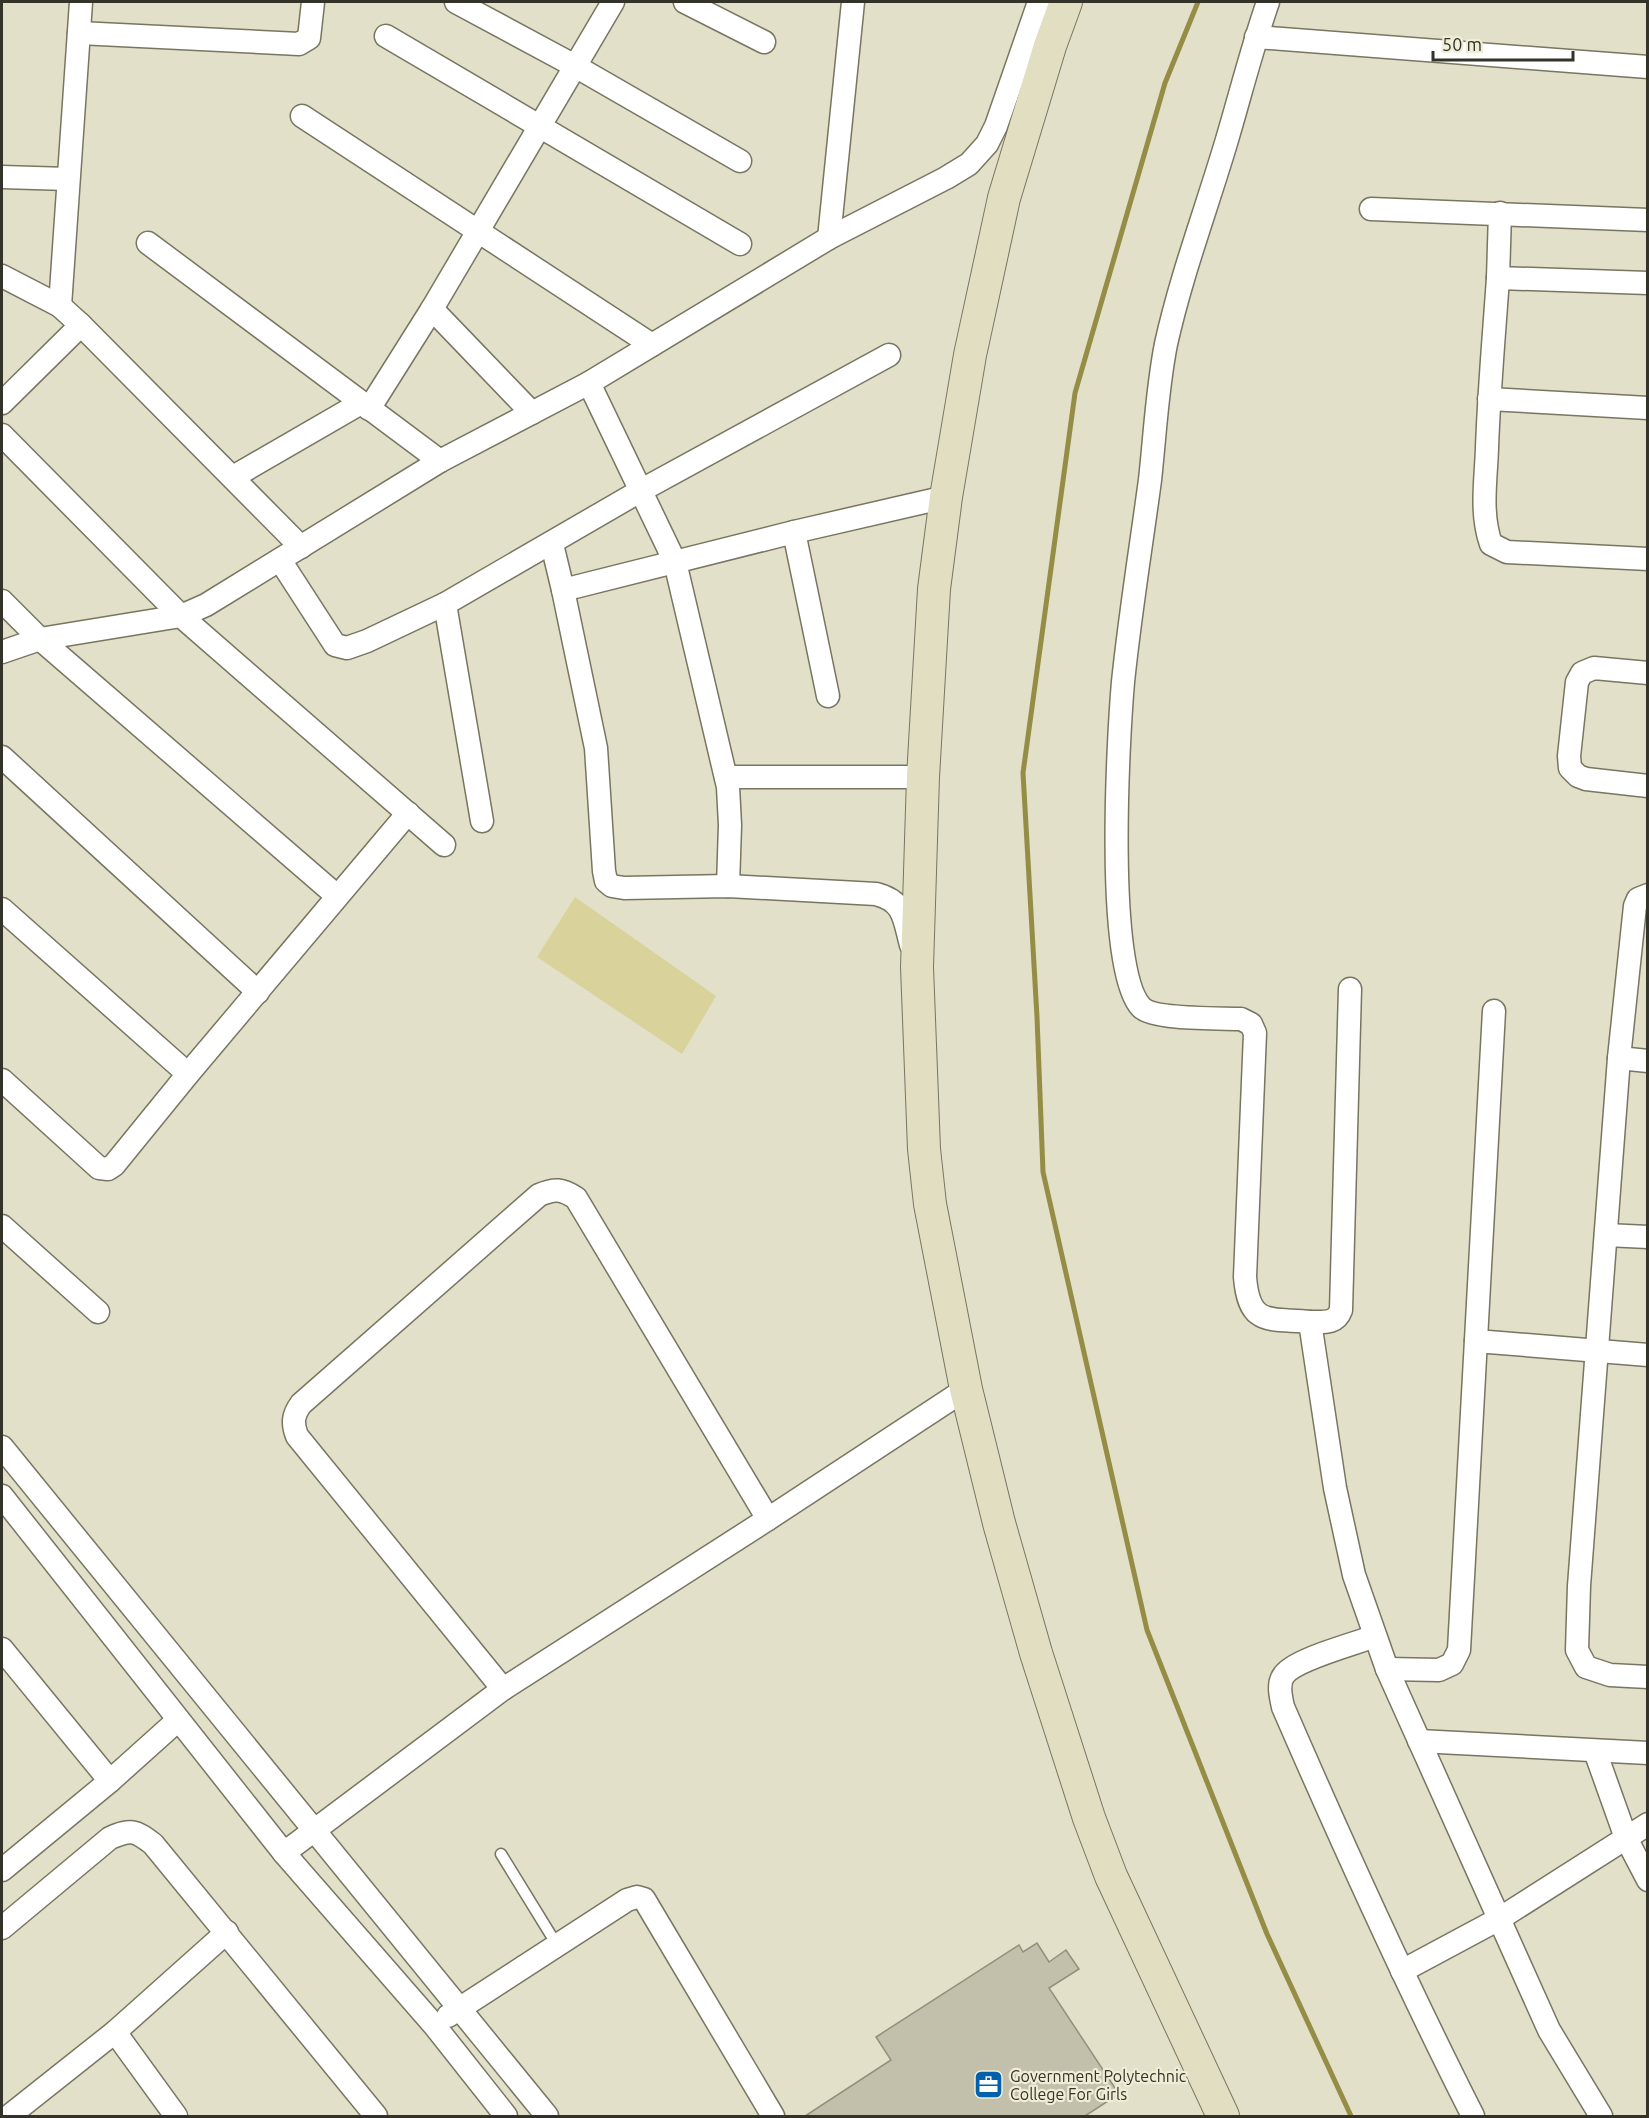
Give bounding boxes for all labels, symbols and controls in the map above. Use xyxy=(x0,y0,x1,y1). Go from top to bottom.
scale bar xyxy=(1433,24,1572,62)
text: 50 m xyxy=(1442,34,1482,54)
place label: Government Polytechnic College For Girls xyxy=(1010,2067,1187,2103)
office icon: Government Polytechnic College For Girls xyxy=(973,2069,1005,2101)

